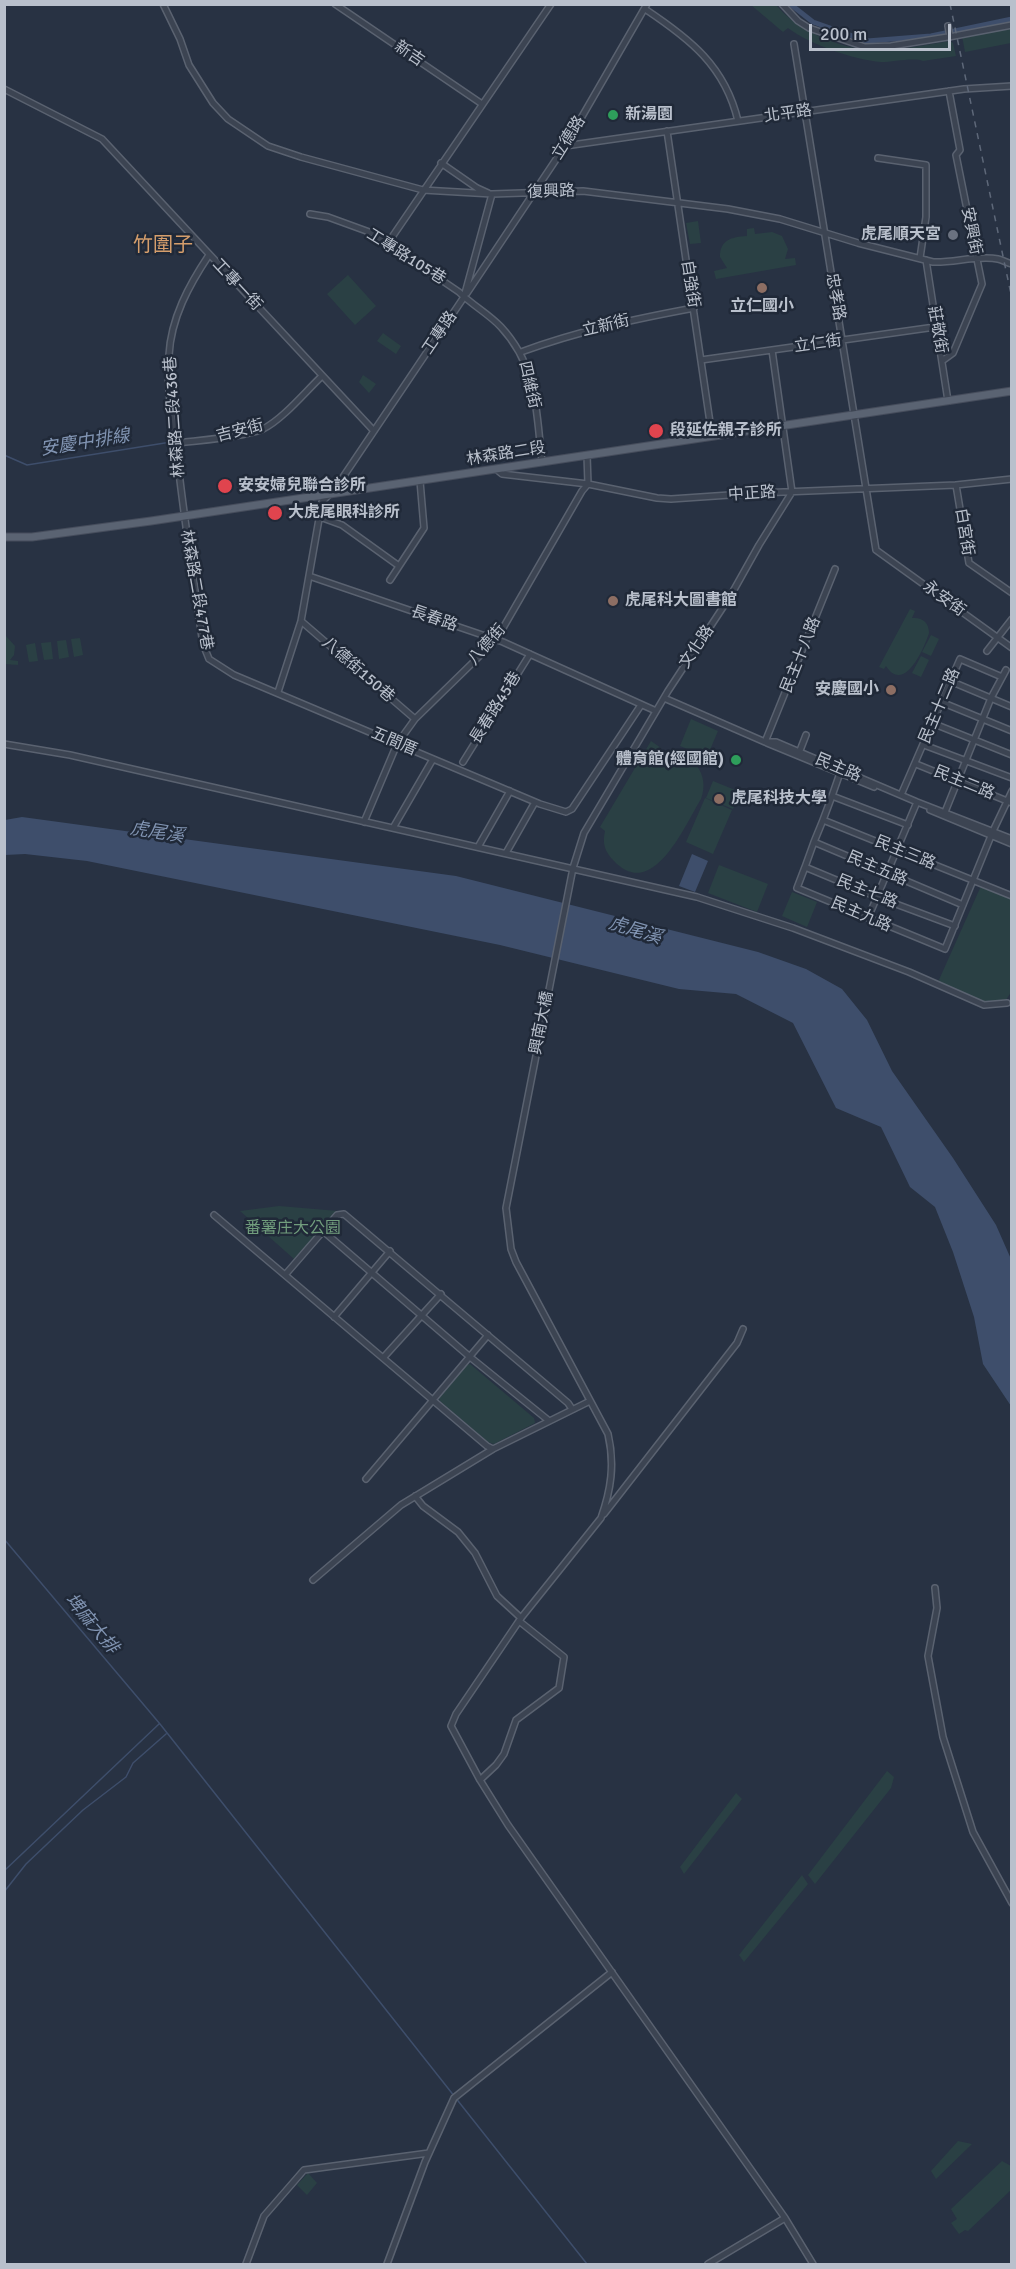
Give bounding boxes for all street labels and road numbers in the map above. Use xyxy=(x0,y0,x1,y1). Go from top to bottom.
street label: 新吉 xyxy=(390,37,428,71)
street label: 北平路 xyxy=(763,101,813,127)
street label: 立德路 xyxy=(548,113,590,163)
street label: 復興路 xyxy=(527,182,575,202)
street label: 安興街 xyxy=(957,206,985,256)
street label: 工專路105巷 xyxy=(363,225,449,289)
street label: 工專一街 xyxy=(208,255,266,315)
street label: 自強街 xyxy=(677,259,703,309)
street label: 忠孝路 xyxy=(821,272,849,322)
street label: 莊敬街 xyxy=(923,305,951,355)
street label: 工專路 xyxy=(419,308,461,358)
street label: 立新街 xyxy=(580,311,632,341)
street label: 立仁街 xyxy=(793,331,843,357)
street label: 林森路二段436巷 xyxy=(161,356,189,478)
street label: 四維街 xyxy=(514,359,544,411)
street label: 吉安街 xyxy=(214,416,266,446)
street label: 林森路二段 xyxy=(465,438,547,470)
street label: 中正路 xyxy=(727,483,777,505)
street label: 白宮街 xyxy=(951,507,977,557)
street label: 林森路二段477巷 xyxy=(176,528,216,652)
street label: 永安街 xyxy=(919,577,969,621)
street label: 長春路 xyxy=(408,602,460,636)
street label: 民主十八路 xyxy=(777,614,825,696)
street label: 八德街 xyxy=(464,621,510,669)
street label: 文化路 xyxy=(676,622,718,672)
street label: 八德街150巷 xyxy=(318,633,398,707)
street label: 民主十二路 xyxy=(916,665,964,747)
street label: 長春路45巷 xyxy=(466,668,526,748)
street label: 五間厝 xyxy=(368,724,420,760)
street label: 民主路 xyxy=(812,750,864,786)
street label: 民主二路 xyxy=(931,762,997,804)
street label: 民主三路 xyxy=(872,832,938,874)
street label: 民主五路 xyxy=(844,848,910,890)
street label: 民主七路 xyxy=(834,871,900,913)
street label: 民主九路 xyxy=(828,894,894,936)
street label: 興南大橋 xyxy=(526,990,558,1056)

